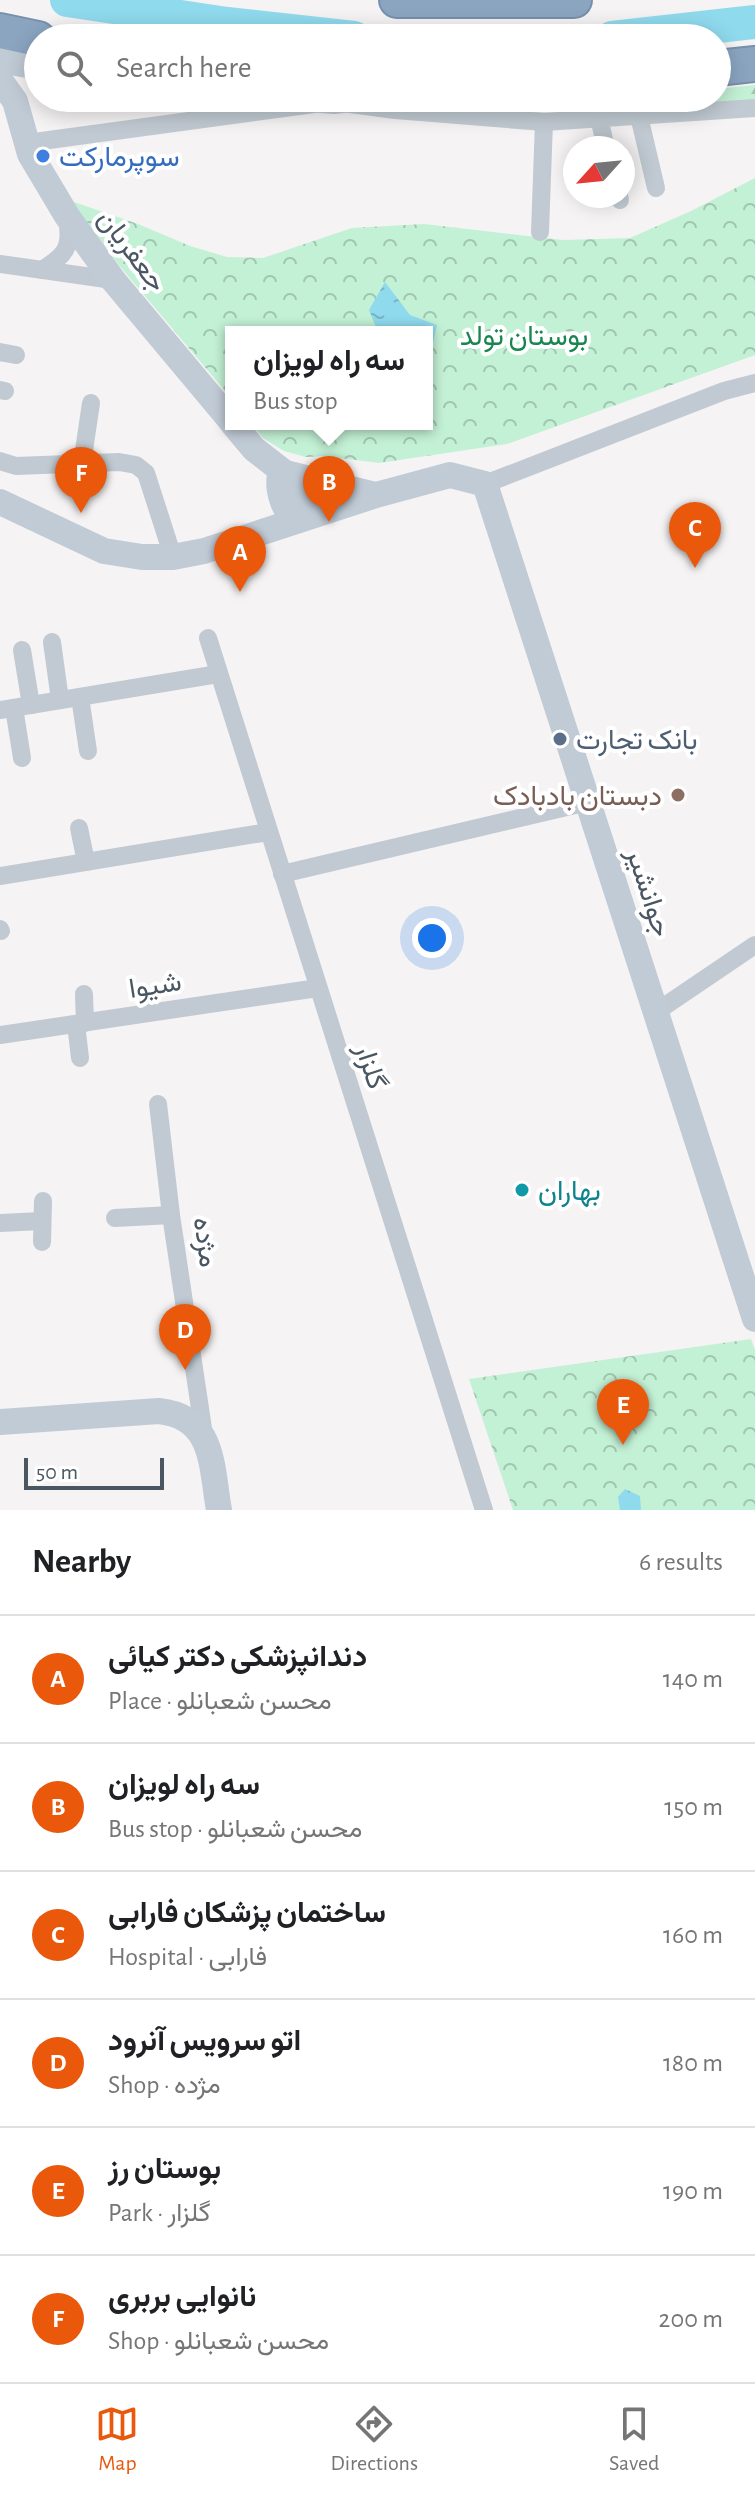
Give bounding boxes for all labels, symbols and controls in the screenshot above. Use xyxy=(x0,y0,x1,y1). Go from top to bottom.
search box xyxy=(24,24,731,112)
icon: search xyxy=(52,46,96,90)
text: Search here xyxy=(116,53,252,83)
north arrow xyxy=(563,136,635,208)
place label: سوپرمارکت xyxy=(59,144,180,175)
marker: سوپرمارکت xyxy=(34,147,52,165)
street label: جعفریان xyxy=(90,205,171,299)
park label: بوستان تولد xyxy=(460,323,588,353)
popup xyxy=(225,326,433,430)
text: سه راه لویزان xyxy=(253,346,405,376)
text: Bus stop xyxy=(253,388,338,414)
pin: F xyxy=(55,447,107,513)
pin: B xyxy=(303,456,355,522)
pin: C xyxy=(669,502,721,568)
pin: A xyxy=(214,526,266,592)
place label: بانک تجارت xyxy=(576,727,697,757)
marker: بانک تجارت xyxy=(551,730,569,748)
place label: دبستان بادبادک xyxy=(493,783,662,812)
marker: دبستان بادبادک xyxy=(669,786,687,804)
street label: جوانشیر xyxy=(618,844,676,941)
your location xyxy=(412,918,452,958)
street label: شیوا xyxy=(127,968,184,1006)
street label: گلزار xyxy=(347,1039,392,1094)
place label: بهاران xyxy=(538,1178,601,1208)
marker: بهاران xyxy=(513,1181,531,1199)
street label: مژده xyxy=(186,1216,222,1269)
pin: D xyxy=(159,1304,211,1370)
pin: E xyxy=(597,1379,649,1445)
scale bar xyxy=(24,1454,164,1490)
text: 50 m xyxy=(36,1461,78,1483)
text: Nearby xyxy=(32,1545,131,1579)
text: 6 results xyxy=(639,1549,723,1575)
text: دندانپزشکی دکتر کیائی xyxy=(108,1642,367,1672)
text: A xyxy=(50,1666,66,1692)
text: 140 m xyxy=(663,1666,723,1692)
text: Place · محسن شعبانلو xyxy=(108,1688,332,1714)
text: سه راه لویزان xyxy=(108,1770,260,1800)
text: B xyxy=(50,1794,66,1820)
text: 150 m xyxy=(664,1794,723,1820)
text: Bus stop · محسن شعبانلو xyxy=(108,1816,362,1842)
text: ساختمان پزشکان فارابی xyxy=(108,1898,386,1928)
text: C xyxy=(51,1922,65,1948)
text: 160 m xyxy=(663,1922,723,1948)
text: Hospital · فارابی xyxy=(108,1944,267,1970)
text: اتو سرویس آنرود xyxy=(108,2026,301,2056)
text: D xyxy=(49,2050,67,2076)
text: 180 m xyxy=(663,2050,723,2076)
text: Shop · مژده xyxy=(108,2072,221,2098)
text: بوستان رز xyxy=(108,2154,221,2184)
text: E xyxy=(51,2178,65,2204)
text: 190 m xyxy=(663,2178,723,2204)
text: Park · گلزار xyxy=(108,2200,210,2226)
text: نانوایی بربری xyxy=(108,2282,256,2312)
text: F xyxy=(52,2306,64,2332)
text: 200 m xyxy=(659,2306,723,2332)
text: Shop · محسن شعبانلو xyxy=(108,2328,329,2354)
tab: Map xyxy=(95,2402,139,2476)
tab: Directions xyxy=(330,2402,418,2476)
tab: Saved xyxy=(609,2402,659,2476)

